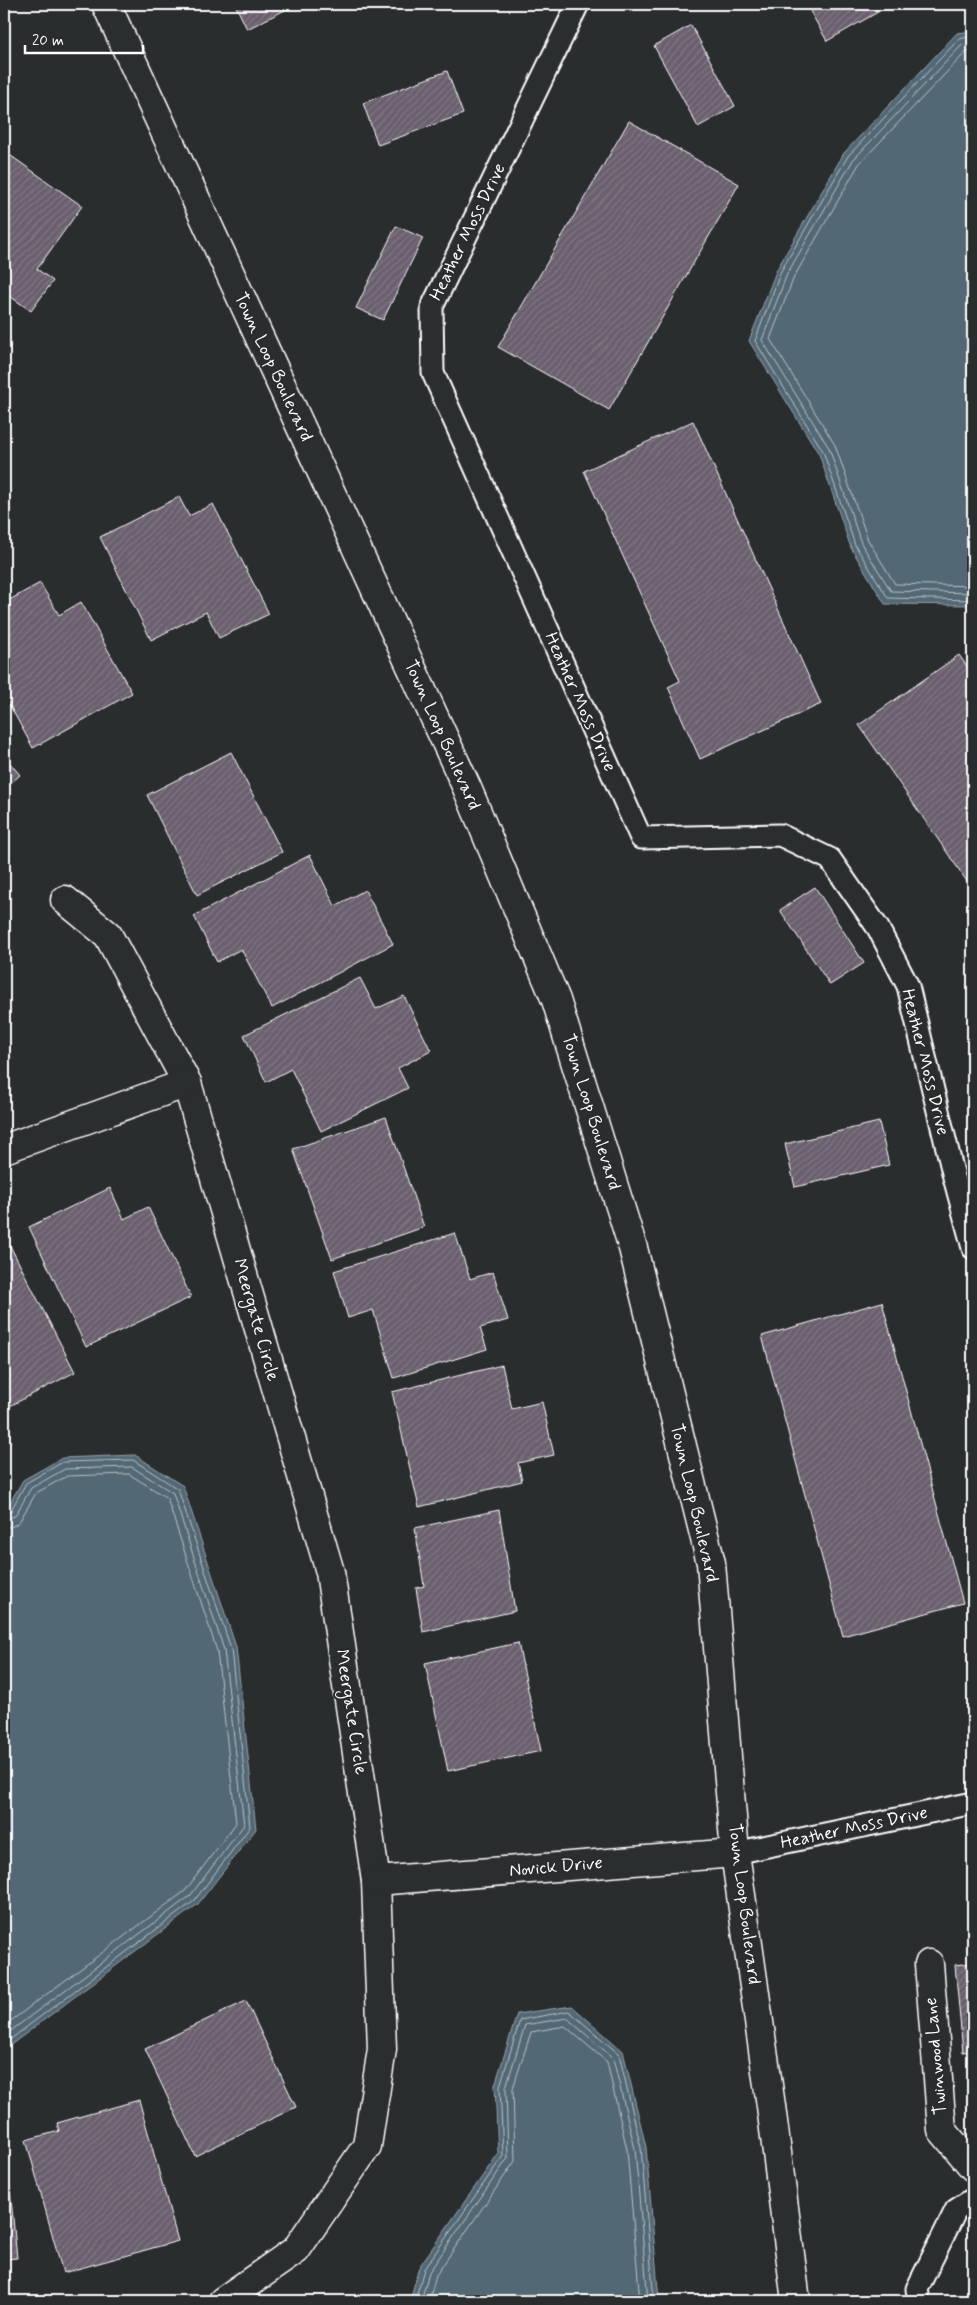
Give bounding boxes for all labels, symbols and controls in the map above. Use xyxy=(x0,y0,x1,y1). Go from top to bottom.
scale bar xyxy=(25,22,142,54)
text: 20 m xyxy=(32,31,64,51)
street label: Heather Moss Drive xyxy=(424,159,512,305)
street label: Town Loop Boulevard xyxy=(228,289,318,445)
street label: Heather Moss Drive xyxy=(539,629,621,775)
street label: Town Loop Boulevard xyxy=(398,656,486,814)
street label: Heather Moss Drive xyxy=(895,986,955,1138)
street label: Town Loop Boulevard xyxy=(556,1031,626,1193)
street label: Meergate Circle xyxy=(226,1256,285,1384)
street label: Town Loop Boulevard xyxy=(664,1421,724,1585)
street label: Meergate Circle xyxy=(328,1648,373,1777)
street label: Heather Moss Drive xyxy=(778,1801,930,1855)
street label: Town Loop Boulevard xyxy=(722,1822,766,1986)
street label: Novick Drive xyxy=(508,1851,604,1883)
street label: Twinwood Lane xyxy=(919,1996,953,2116)

